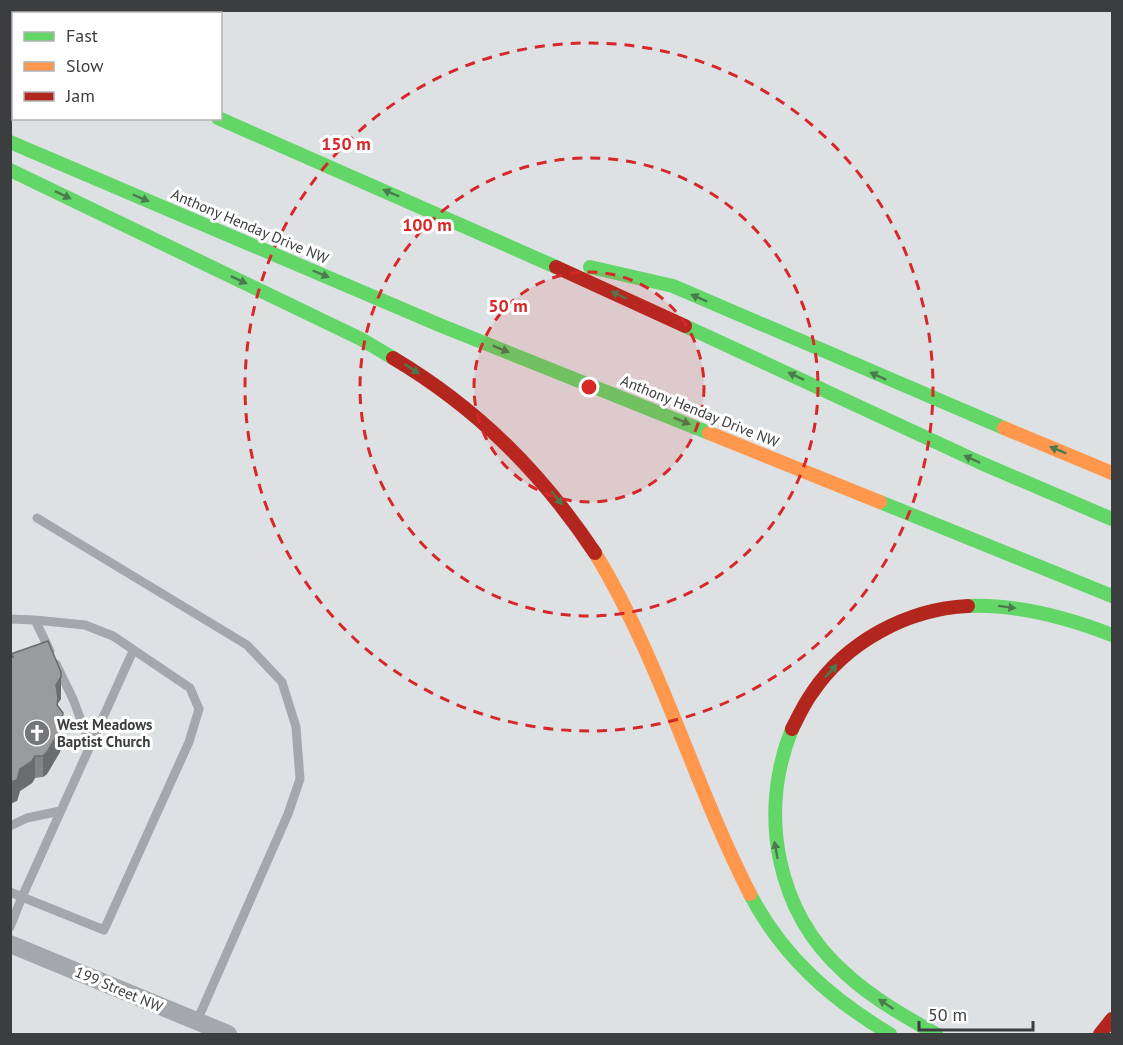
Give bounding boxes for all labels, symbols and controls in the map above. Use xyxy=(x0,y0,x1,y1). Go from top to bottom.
legend xyxy=(12,12,222,120)
text: Fast xyxy=(66,24,98,47)
text: Slow xyxy=(66,54,104,77)
text: Jam xyxy=(65,84,95,107)
text: 150 m xyxy=(321,132,371,155)
street label: Anthony Henday Drive NW xyxy=(169,184,332,268)
one-way arrow xyxy=(382,188,400,198)
one-way arrow xyxy=(55,191,72,200)
one-way arrow xyxy=(133,193,151,203)
text: 100 m xyxy=(402,213,452,236)
one-way arrow xyxy=(312,270,330,279)
one-way arrow xyxy=(230,275,247,284)
one-way arrow xyxy=(609,290,627,300)
one-way arrow xyxy=(690,293,708,303)
text: 50 m xyxy=(488,294,528,317)
one-way arrow xyxy=(492,345,510,354)
one-way arrow xyxy=(404,364,420,375)
street label: Anthony Henday Drive NW xyxy=(618,371,782,452)
one-way arrow xyxy=(869,371,887,380)
one-way arrow xyxy=(787,372,804,381)
centre of rings xyxy=(579,377,599,397)
one-way arrow xyxy=(673,417,691,426)
one-way arrow xyxy=(1049,445,1067,455)
one-way arrow xyxy=(964,454,981,463)
one-way arrow xyxy=(550,491,562,506)
one-way arrow xyxy=(998,602,1017,612)
one-way arrow xyxy=(824,663,838,678)
place label: West Meadows Baptist Church xyxy=(57,715,152,751)
church icon: West Meadows Baptist Church xyxy=(22,718,52,748)
one-way arrow xyxy=(772,841,781,860)
street label: 199 Street NW xyxy=(72,962,166,1016)
scale bar xyxy=(919,994,1033,1032)
one-way arrow xyxy=(877,999,894,1010)
text: 50 m xyxy=(928,1003,967,1026)

